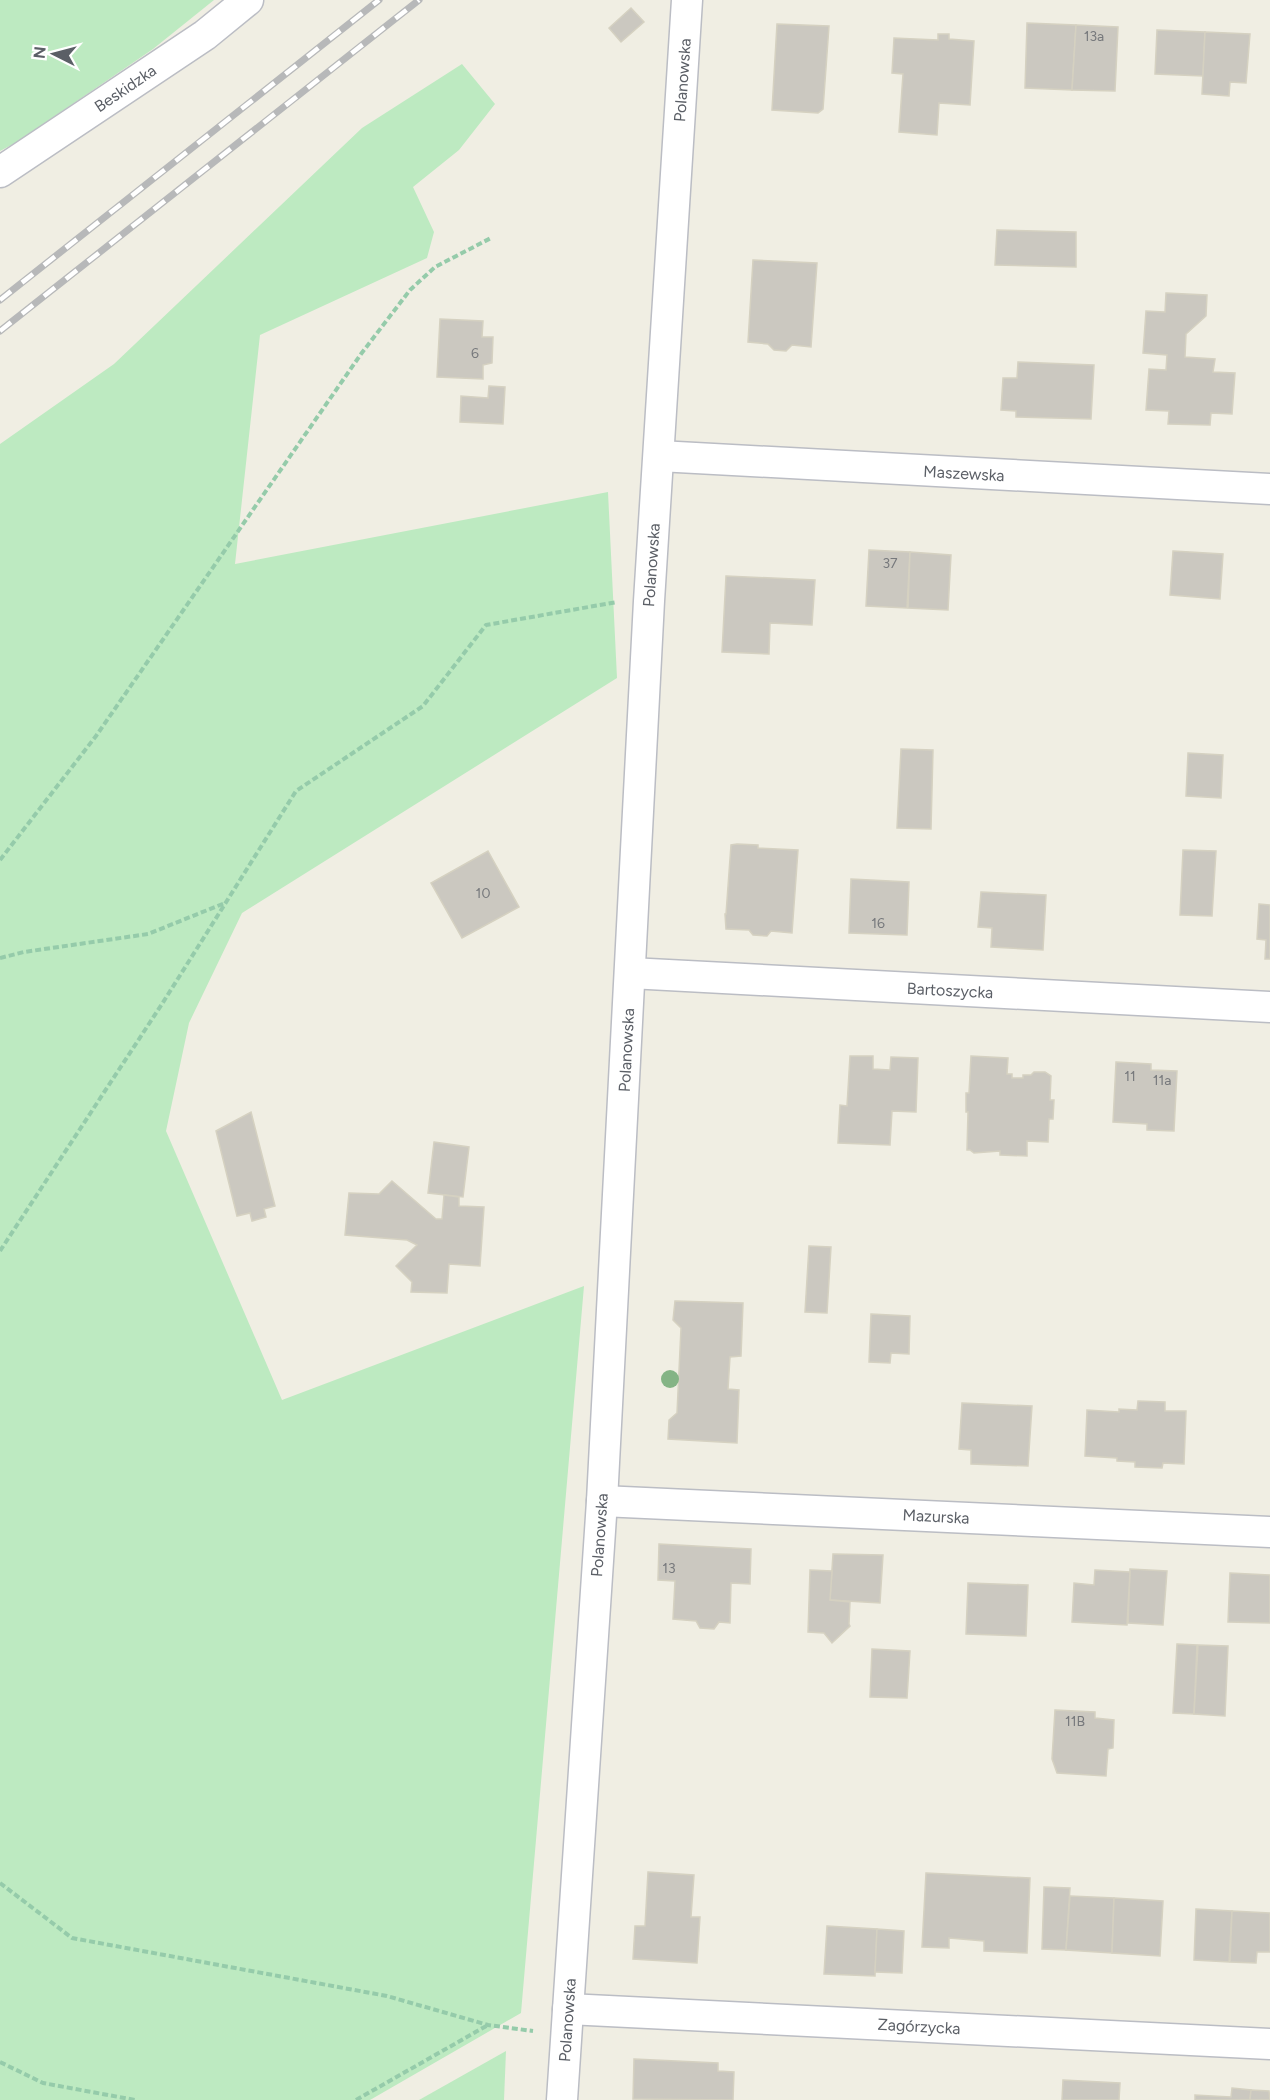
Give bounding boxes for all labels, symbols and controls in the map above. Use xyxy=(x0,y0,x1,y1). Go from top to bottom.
north arrow xyxy=(24,24,84,84)
house number: 13a xyxy=(1084,28,1104,45)
street label: Polanowska xyxy=(670,38,695,123)
text: N xyxy=(29,45,50,60)
street label: Beskidzka xyxy=(91,61,160,116)
house number: 6 xyxy=(471,345,479,362)
street label: Maszewska xyxy=(923,462,1005,485)
street label: Polanowska xyxy=(639,523,664,608)
house number: 37 xyxy=(882,555,898,572)
house number: 10 xyxy=(476,885,490,902)
house number: 16 xyxy=(871,915,885,932)
street label: Bartoszycka xyxy=(906,979,994,1002)
street label: Polanowska xyxy=(615,1008,638,1092)
house number: 11 xyxy=(1124,1068,1136,1085)
house number: 11a xyxy=(1153,1072,1171,1089)
street label: Polanowska xyxy=(587,1493,612,1578)
street label: Mazurska xyxy=(902,1505,970,1528)
house number: 13 xyxy=(662,1560,676,1577)
house number: 11B xyxy=(1065,1713,1085,1730)
street label: Polanowska xyxy=(555,1978,580,2063)
street label: Zagórzycka xyxy=(877,2015,961,2038)

